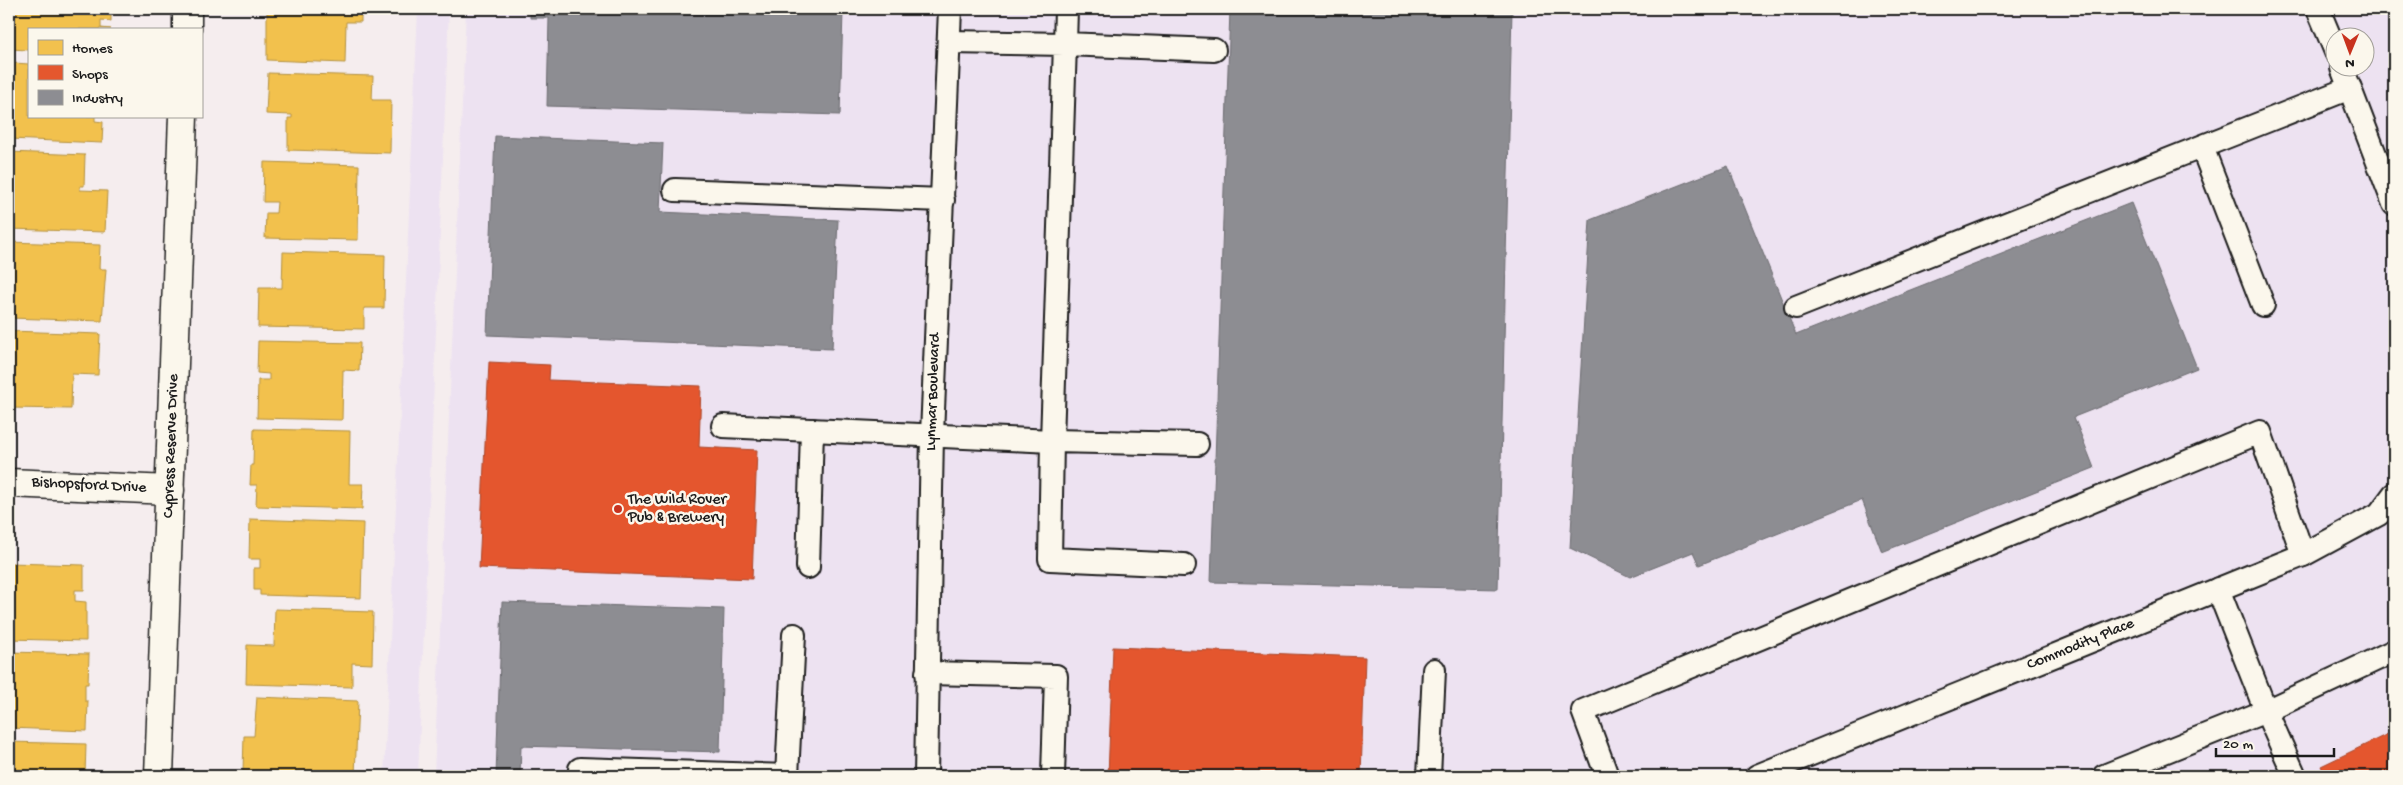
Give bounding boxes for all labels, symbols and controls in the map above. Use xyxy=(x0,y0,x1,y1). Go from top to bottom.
legend xyxy=(28,28,202,118)
north arrow xyxy=(2326,28,2376,78)
text: Homes xyxy=(72,40,113,58)
text: N xyxy=(2345,54,2355,71)
text: Shops xyxy=(72,66,108,84)
text: Industry xyxy=(72,90,124,108)
street label: Lynmar Boulevard xyxy=(922,331,946,451)
street label: Cypress Reserve Drive xyxy=(160,373,184,518)
street label: Bishopsford Drive xyxy=(30,473,148,499)
place label: The Wild Rover Pub & Brewery xyxy=(627,491,728,528)
marker: The Wild Rover Pub & Brewery xyxy=(612,503,624,515)
street label: Commodity Place xyxy=(2025,615,2138,675)
scale bar xyxy=(2216,725,2333,757)
text: 20 m xyxy=(2223,736,2253,754)

